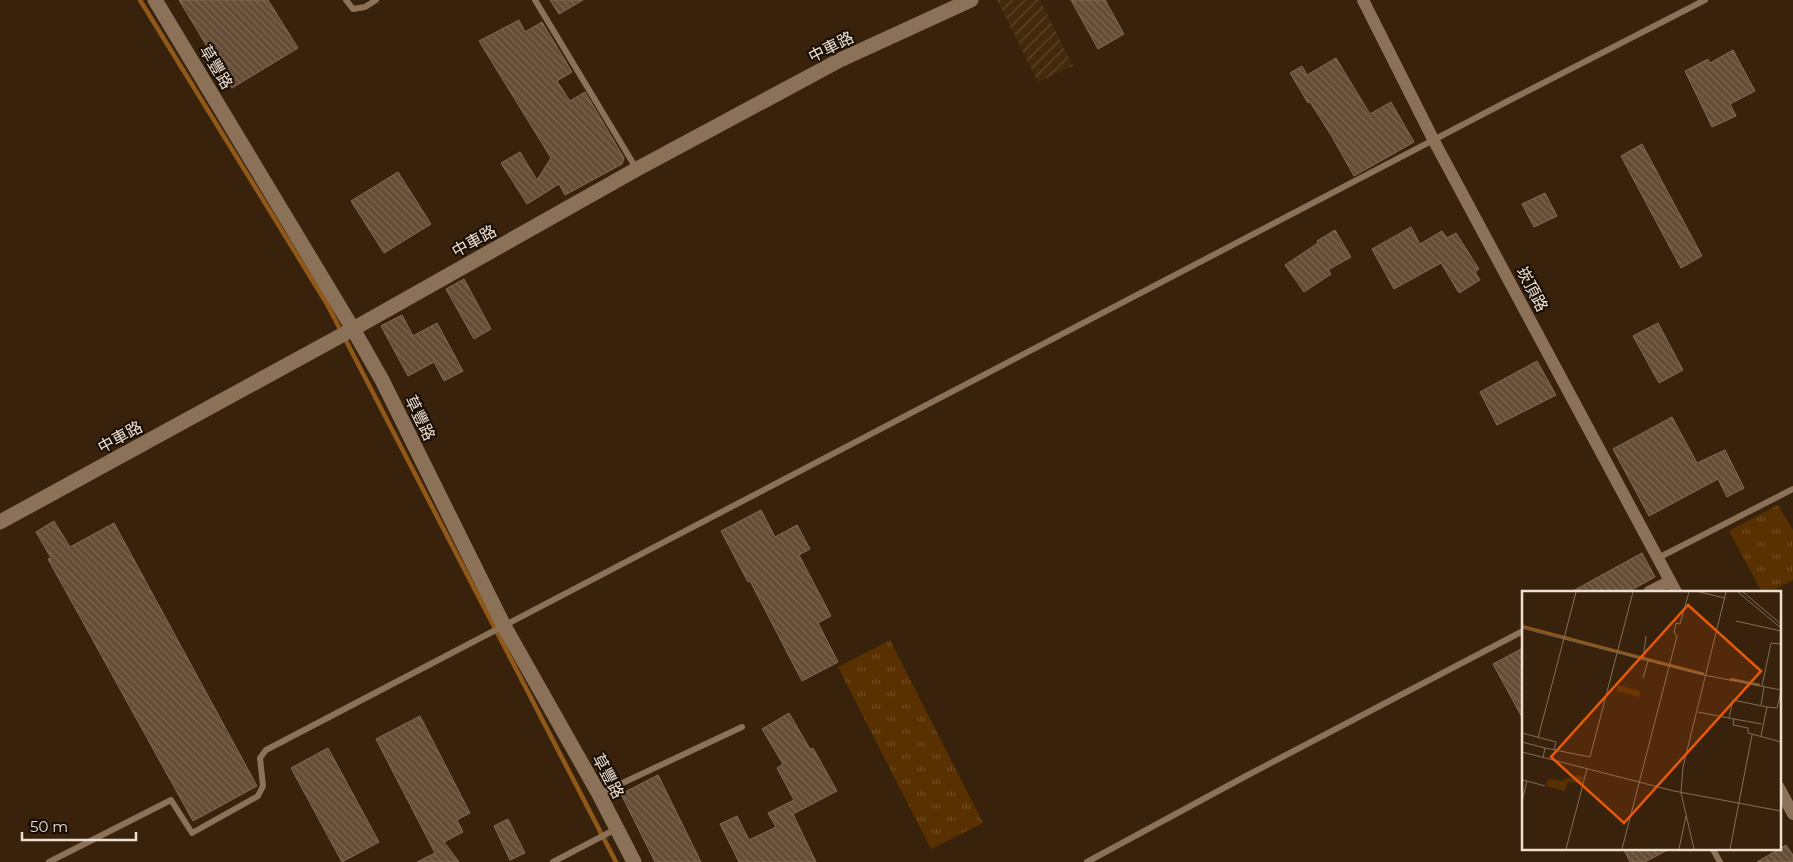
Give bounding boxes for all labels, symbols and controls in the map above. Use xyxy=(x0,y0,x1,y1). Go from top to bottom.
street label: 中車路 xyxy=(805,28,857,66)
street label: 草豐路 xyxy=(195,42,237,92)
street label: 中車路 xyxy=(448,221,500,261)
street label: 崁頂路 xyxy=(1512,263,1552,315)
street label: 草豐路 xyxy=(401,392,439,444)
street label: 中車路 xyxy=(94,417,146,457)
inset map xyxy=(1522,591,1780,850)
street label: 草豐路 xyxy=(588,750,628,802)
scale bar xyxy=(22,810,136,842)
text: 50 m xyxy=(30,817,68,836)

